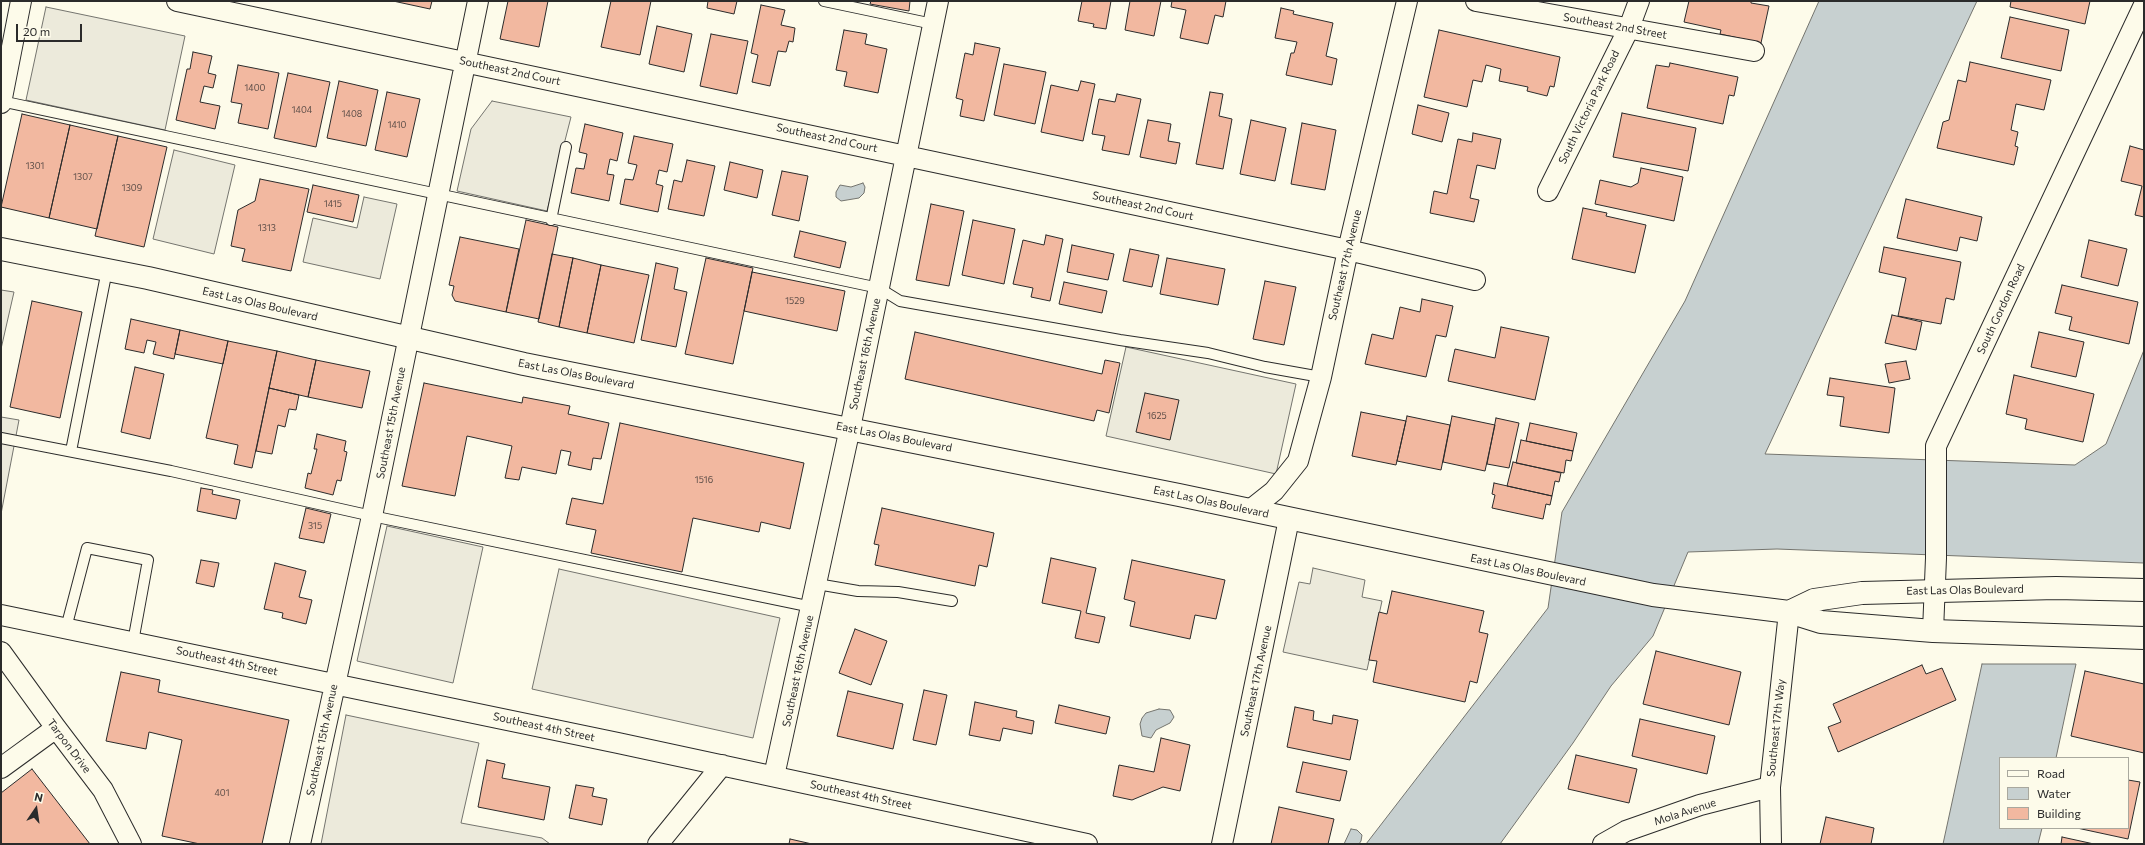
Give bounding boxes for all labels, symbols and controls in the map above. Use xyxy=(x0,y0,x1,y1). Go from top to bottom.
street label: Southeast 2nd Street xyxy=(1562,10,1668,42)
scale bar xyxy=(18,16,84,42)
text: 20 m xyxy=(23,24,50,38)
street label: South Victoria Park Road xyxy=(1556,48,1622,166)
street label: Southeast 2nd Court xyxy=(458,54,562,88)
house number: 1400 xyxy=(245,83,265,93)
house number: 1404 xyxy=(292,105,312,115)
house number: 1408 xyxy=(342,109,362,119)
house number: 1410 xyxy=(388,120,406,130)
street label: Southeast 2nd Court xyxy=(775,121,879,155)
house number: 1301 xyxy=(26,161,44,171)
house number: 1307 xyxy=(73,172,93,182)
house number: 1309 xyxy=(122,183,142,193)
street label: Southeast 2nd Court xyxy=(1091,189,1195,223)
house number: 1415 xyxy=(324,199,342,209)
street label: Southeast 17th Avenue xyxy=(1326,208,1364,322)
house number: 1313 xyxy=(258,223,276,233)
street label: South Gordon Road xyxy=(1974,262,2028,356)
street label: East Las Olas Boulevard xyxy=(201,284,319,324)
house number: 1529 xyxy=(785,296,805,306)
street label: Southeast 16th Avenue xyxy=(847,297,883,411)
street label: East Las Olas Boulevard xyxy=(517,356,635,392)
street label: Southeast 15th Avenue xyxy=(374,366,408,480)
house number: 1625 xyxy=(1147,411,1167,421)
street label: East Las Olas Boulevard xyxy=(835,419,953,455)
house number: 1516 xyxy=(695,475,713,485)
street label: East Las Olas Boulevard xyxy=(1152,483,1270,521)
house number: 315 xyxy=(308,521,322,531)
street label: East Las Olas Boulevard xyxy=(1469,551,1587,589)
street label: East Las Olas Boulevard xyxy=(1906,582,2024,598)
street label: Southeast 16th Avenue xyxy=(780,614,816,728)
street label: Southeast 17th Avenue xyxy=(1238,624,1274,738)
street label: Southeast 4th Street xyxy=(175,644,279,678)
street label: Southeast 17th Way xyxy=(1764,678,1788,778)
street label: Southeast 15th Avenue xyxy=(304,683,340,797)
street label: Southeast 4th Street xyxy=(492,710,596,744)
street label: Tarpon Drive xyxy=(44,716,94,776)
legend xyxy=(1999,757,2129,829)
text: Road xyxy=(2037,766,2065,780)
street label: Southeast 4th Street xyxy=(809,778,913,812)
text: Water xyxy=(2037,786,2071,800)
house number: 401 xyxy=(214,788,230,798)
north arrow xyxy=(16,789,56,829)
text: N xyxy=(33,790,44,804)
street label: Mola Avenue xyxy=(1652,796,1718,828)
text: Building xyxy=(2037,806,2081,820)

